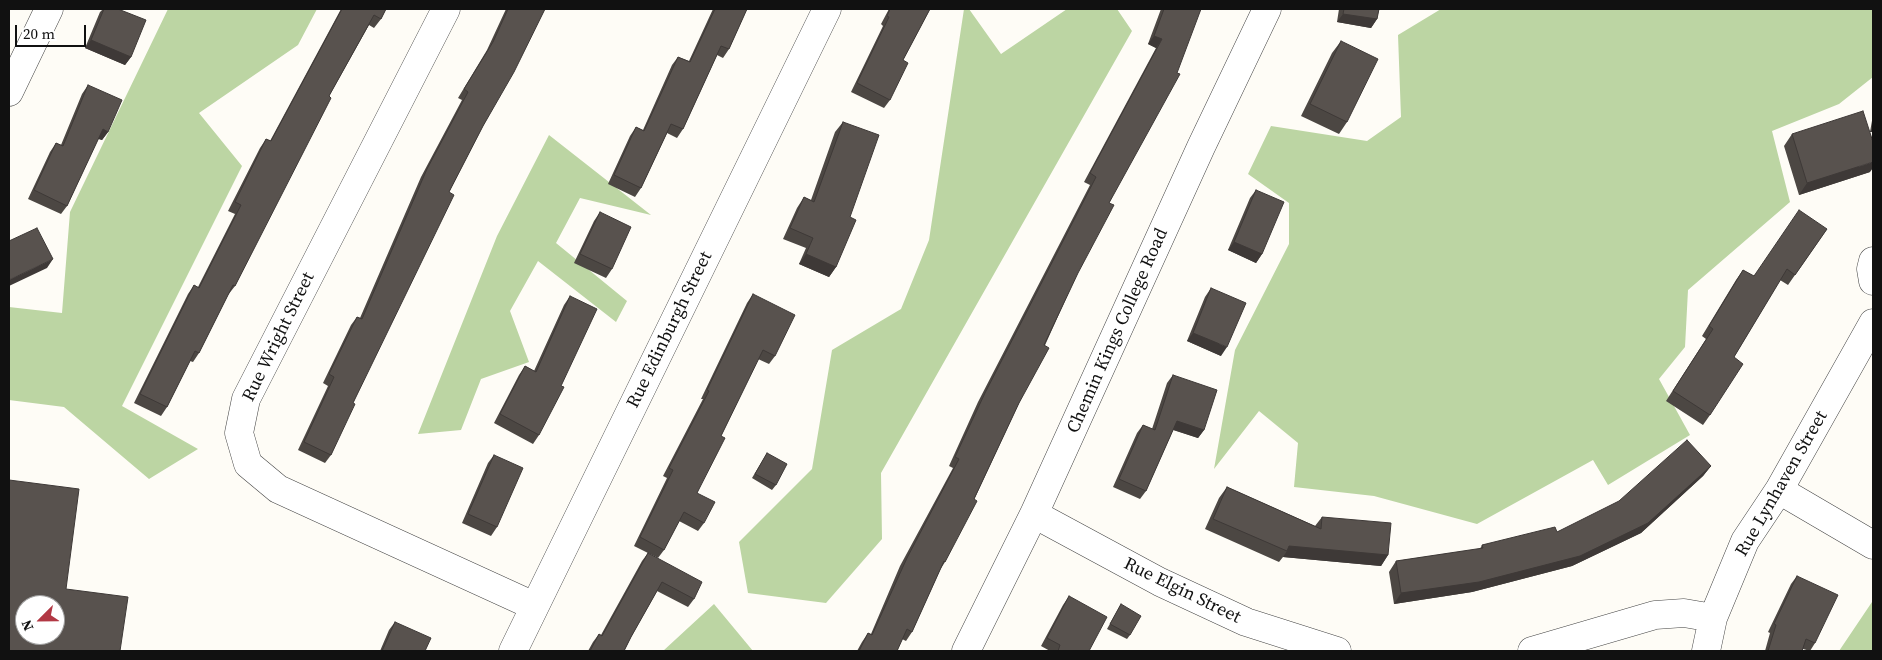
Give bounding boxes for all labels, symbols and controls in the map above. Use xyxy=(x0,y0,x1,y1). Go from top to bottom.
scale bar xyxy=(18,15,89,47)
text: 20 m xyxy=(23,23,55,44)
street label: Chemin Kings College Road xyxy=(1063,225,1173,437)
street label: Rue Edinburgh Street xyxy=(623,248,717,412)
street label: Rue Wright Street xyxy=(238,269,320,405)
street label: Rue Lynhaven Street xyxy=(1731,407,1833,561)
street label: Rue Elgin Street xyxy=(1120,553,1244,629)
north arrow xyxy=(15,595,65,645)
text: N xyxy=(16,617,38,634)

